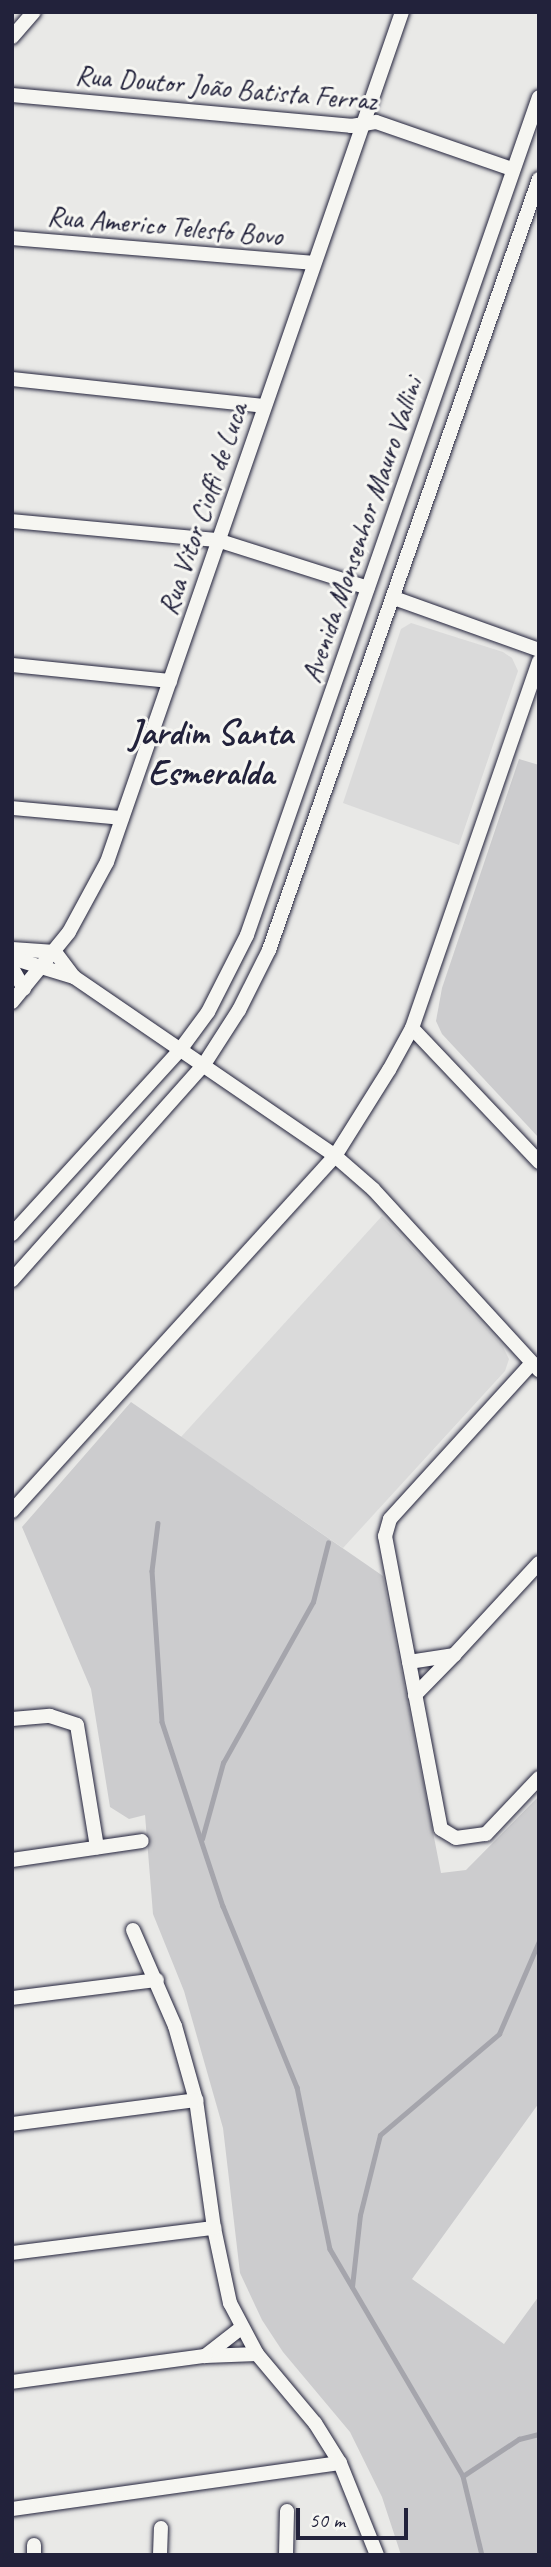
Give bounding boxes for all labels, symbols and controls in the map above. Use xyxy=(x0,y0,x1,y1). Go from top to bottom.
street label: Rua Doutor João Batista Ferraz xyxy=(74,58,378,118)
street label: Rua Americo Telesfo Bovo xyxy=(46,199,284,253)
street label: Avenida Monsenhor Mauro Vallini xyxy=(294,373,430,687)
street label: Rua Vitor Cioffi de Luca xyxy=(151,399,255,619)
district label: Jardim Santa Esmeralda xyxy=(130,712,292,794)
scale bar xyxy=(299,2494,411,2538)
text: 50 m xyxy=(309,2507,345,2533)

